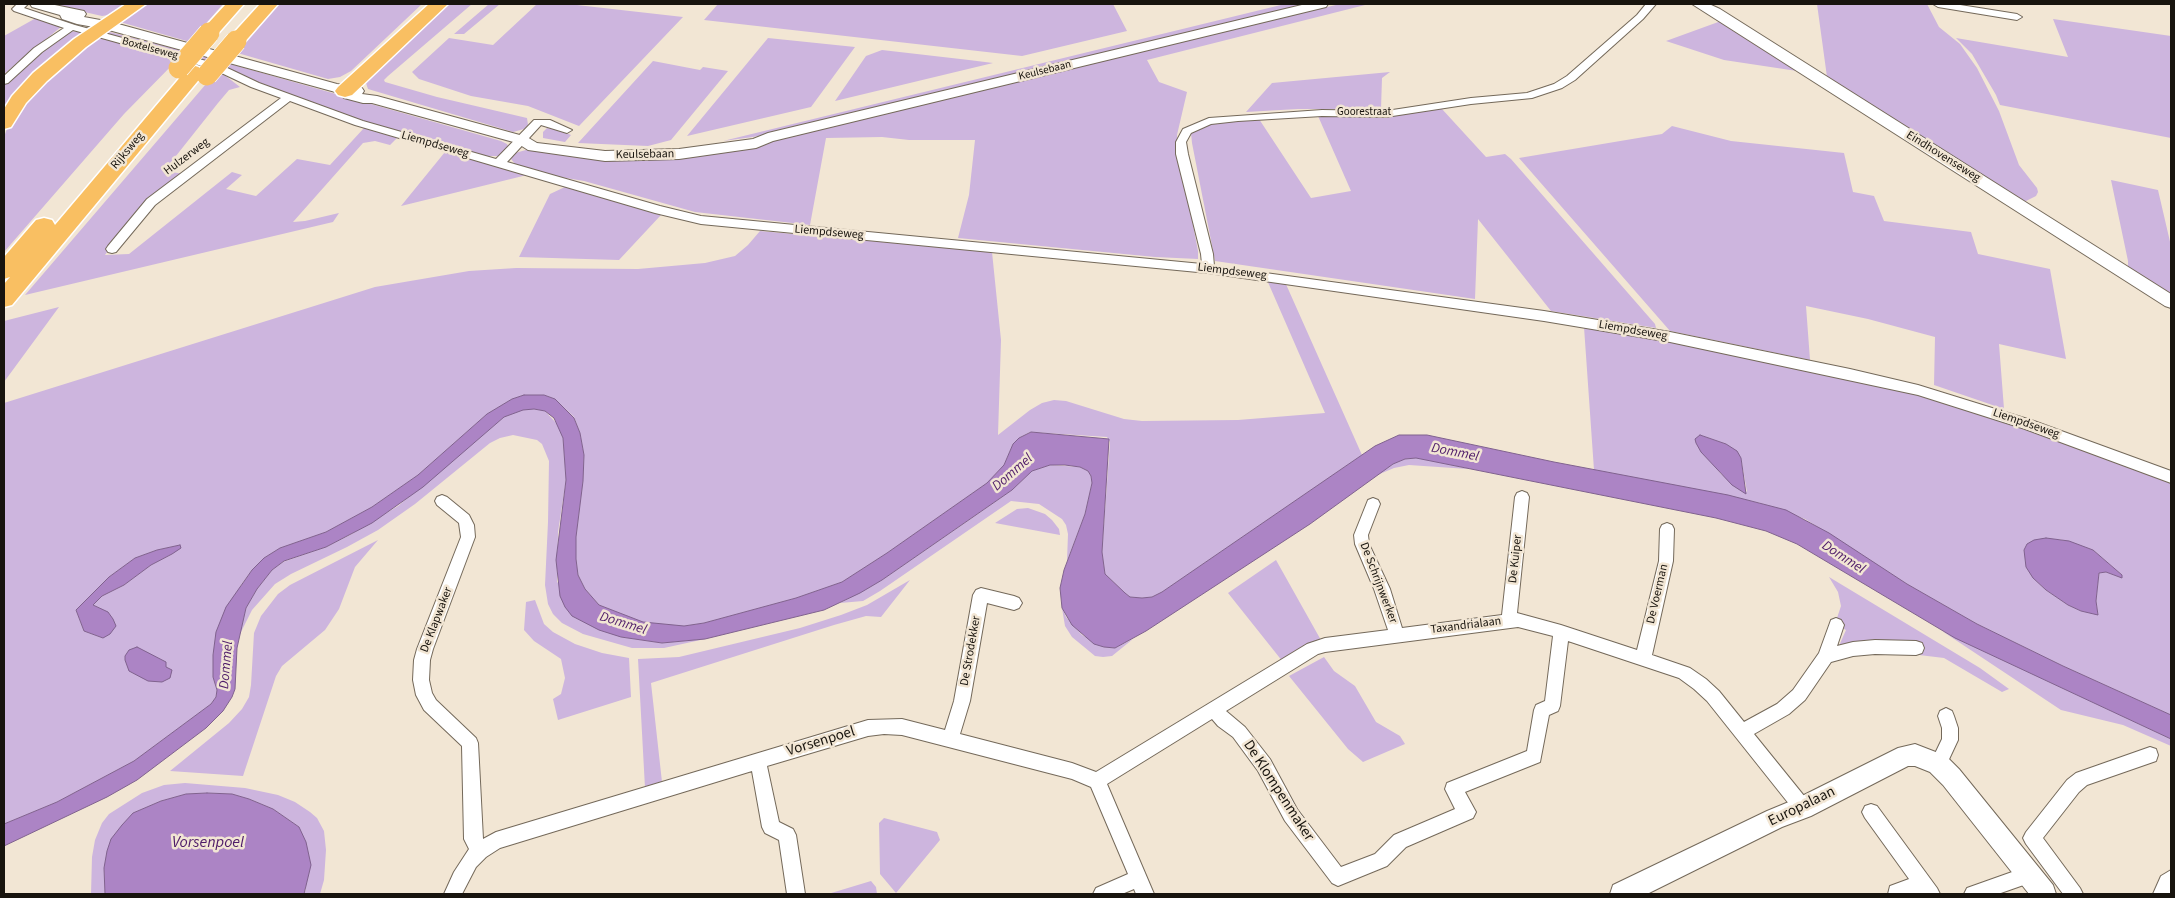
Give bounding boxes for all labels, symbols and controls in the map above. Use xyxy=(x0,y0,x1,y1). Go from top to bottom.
street label: Boxtelseweg xyxy=(120,35,180,63)
street label: Keulsebaan xyxy=(1017,58,1073,84)
street label: Goorestraat xyxy=(1337,106,1391,120)
street label: Liempdseweg xyxy=(400,128,470,162)
street label: Eindhovenseweg xyxy=(1903,128,1983,186)
street label: Rijksweg xyxy=(108,129,148,173)
street label: Hulzerweg xyxy=(161,135,213,179)
street label: Keulsebaan xyxy=(616,147,674,163)
street label: Liempdseweg xyxy=(794,223,864,243)
street label: Liempdseweg xyxy=(1197,261,1267,283)
street label: Liempdseweg xyxy=(1598,318,1668,344)
street label: Liempdseweg xyxy=(1991,406,2061,442)
water label: Dommel xyxy=(1430,440,1480,466)
water label: Dommel xyxy=(989,451,1037,495)
street label: De Kuiper xyxy=(1506,534,1526,584)
water label: Dommel xyxy=(1818,538,1868,578)
street label: De Schrijnwerker xyxy=(1356,541,1400,625)
street label: De Voerman xyxy=(1644,563,1672,625)
street label: De Klapwaker xyxy=(418,585,456,655)
water label: Dommel xyxy=(598,609,648,639)
street label: De Strodekker xyxy=(958,615,984,687)
street label: Taxandrialaan xyxy=(1430,615,1502,637)
water label: Dommel xyxy=(217,640,237,690)
street label: Vorsenpoel xyxy=(785,723,857,761)
street label: De Klompenmaker xyxy=(1239,737,1317,845)
street label: Europalaan xyxy=(1766,783,1838,831)
water label: Vorsenpoel xyxy=(172,833,244,853)

